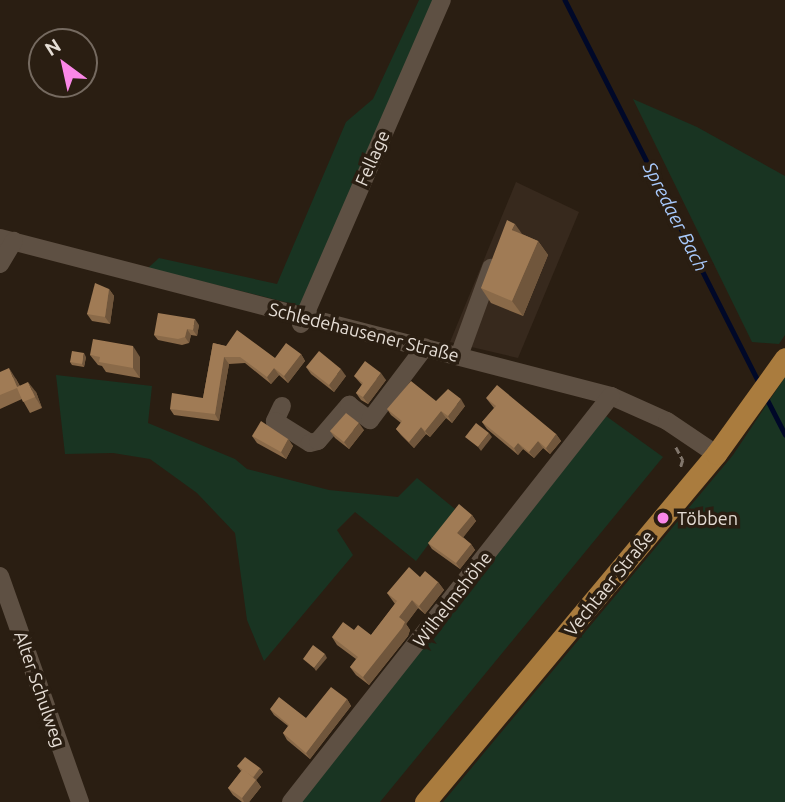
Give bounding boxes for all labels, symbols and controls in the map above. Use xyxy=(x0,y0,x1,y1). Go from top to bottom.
north arrow xyxy=(28,28,98,98)
text: N xyxy=(41,34,65,60)
street label: Fellage xyxy=(350,127,394,189)
water label: Spredaer Bach xyxy=(638,158,712,276)
street label: Schledehausener Straße xyxy=(267,298,461,366)
place label: Többen xyxy=(677,507,738,529)
marker: Többen xyxy=(655,510,671,526)
street label: Vechtaer Straße xyxy=(560,526,658,640)
street label: Wilhelmshöhe xyxy=(408,547,496,651)
street label: Alter Schulweg xyxy=(10,628,70,750)

